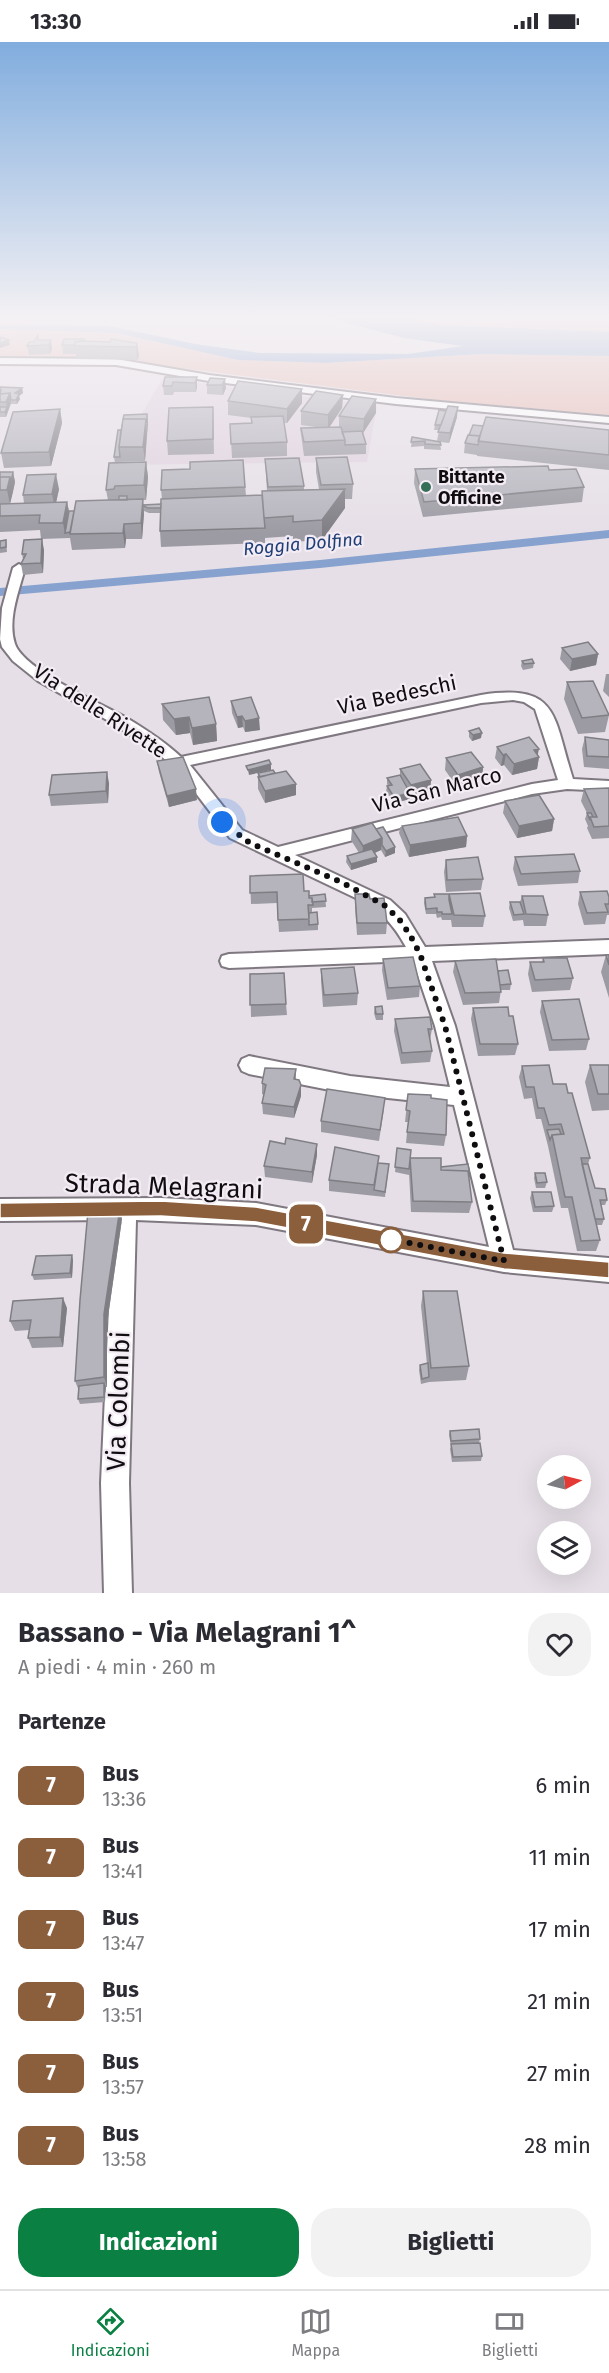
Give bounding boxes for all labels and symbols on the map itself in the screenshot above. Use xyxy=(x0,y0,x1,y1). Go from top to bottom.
place label: Bittante Officine xyxy=(438,466,505,509)
marker: Bittante Officine xyxy=(419,480,433,494)
water label: Roggia Dolfina xyxy=(242,528,364,560)
street label: Via delle Rivette xyxy=(28,658,172,764)
street label: Via Bedeschi xyxy=(335,670,459,720)
street label: Via San Marco xyxy=(370,761,504,819)
your location xyxy=(207,807,237,837)
street label: Strada Melagrani xyxy=(64,1168,264,1205)
line badge: 7 xyxy=(286,1204,326,1244)
unlabelled marker xyxy=(378,1227,404,1253)
street label: Via Colombi xyxy=(101,1331,136,1471)
north arrow xyxy=(537,1455,591,1509)

